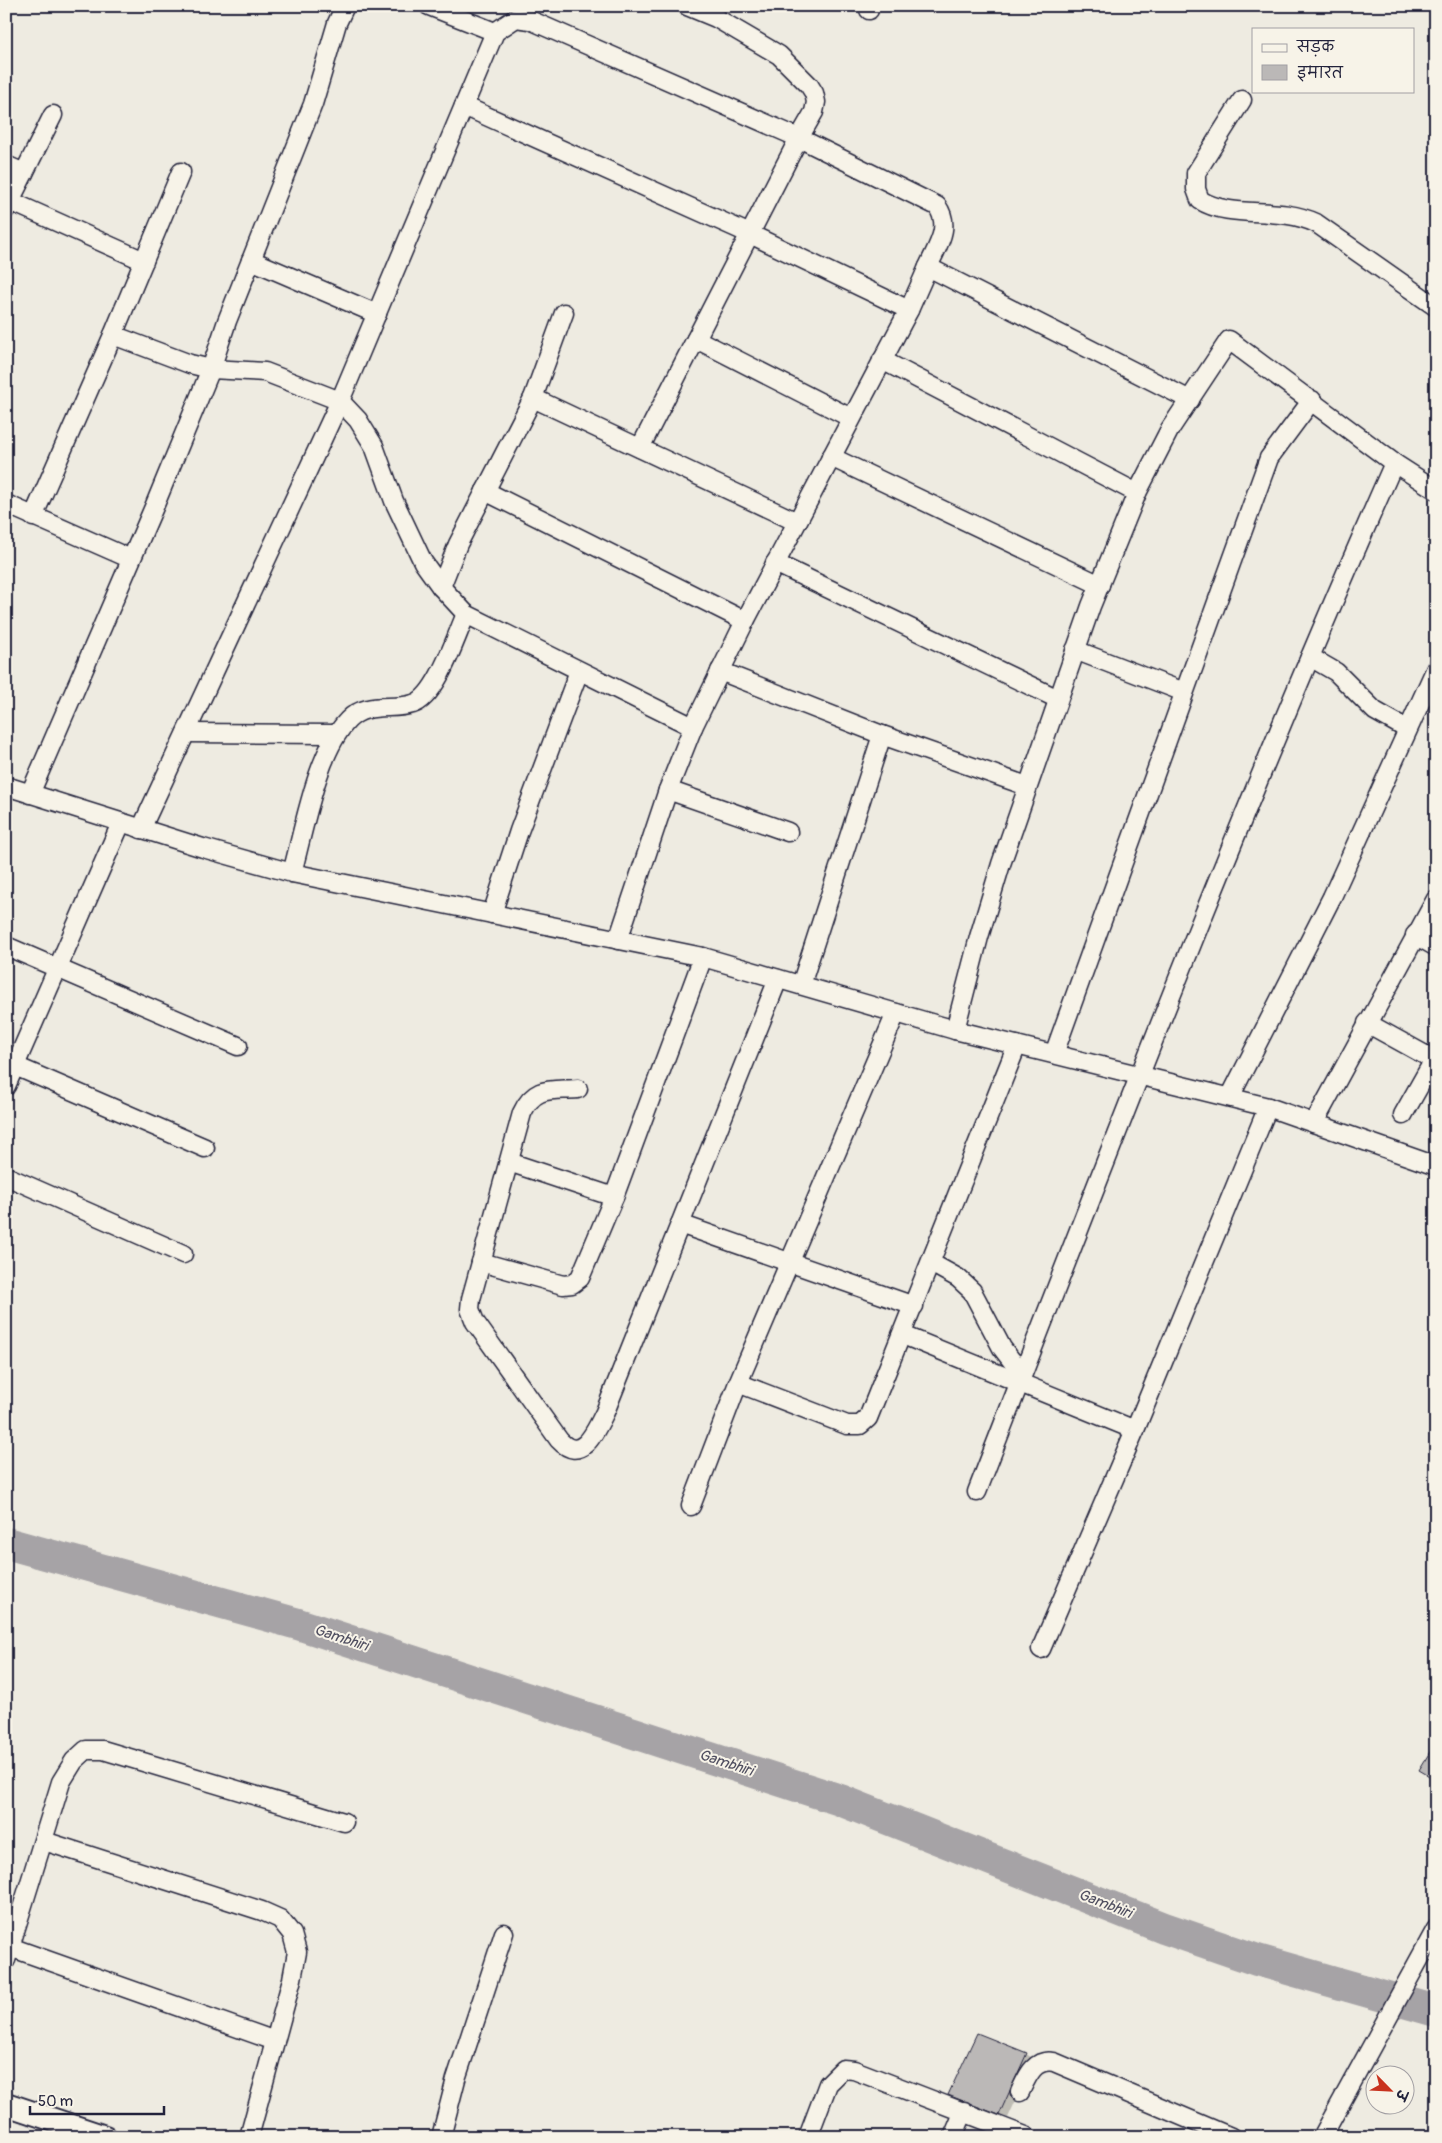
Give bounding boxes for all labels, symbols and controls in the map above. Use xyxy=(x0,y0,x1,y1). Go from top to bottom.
legend xyxy=(1252,28,1414,92)
text: सड़क xyxy=(1296,38,1335,57)
text: इमारत xyxy=(1297,64,1344,83)
water label: Gambhiri xyxy=(312,1620,373,1656)
water label: Gambhiri xyxy=(697,1745,758,1781)
water label: Gambhiri xyxy=(1076,1885,1136,1924)
north arrow xyxy=(1364,2066,1414,2116)
scale bar xyxy=(30,2083,164,2115)
text: उ xyxy=(1391,2086,1412,2104)
text: 50 m xyxy=(38,2092,73,2111)

